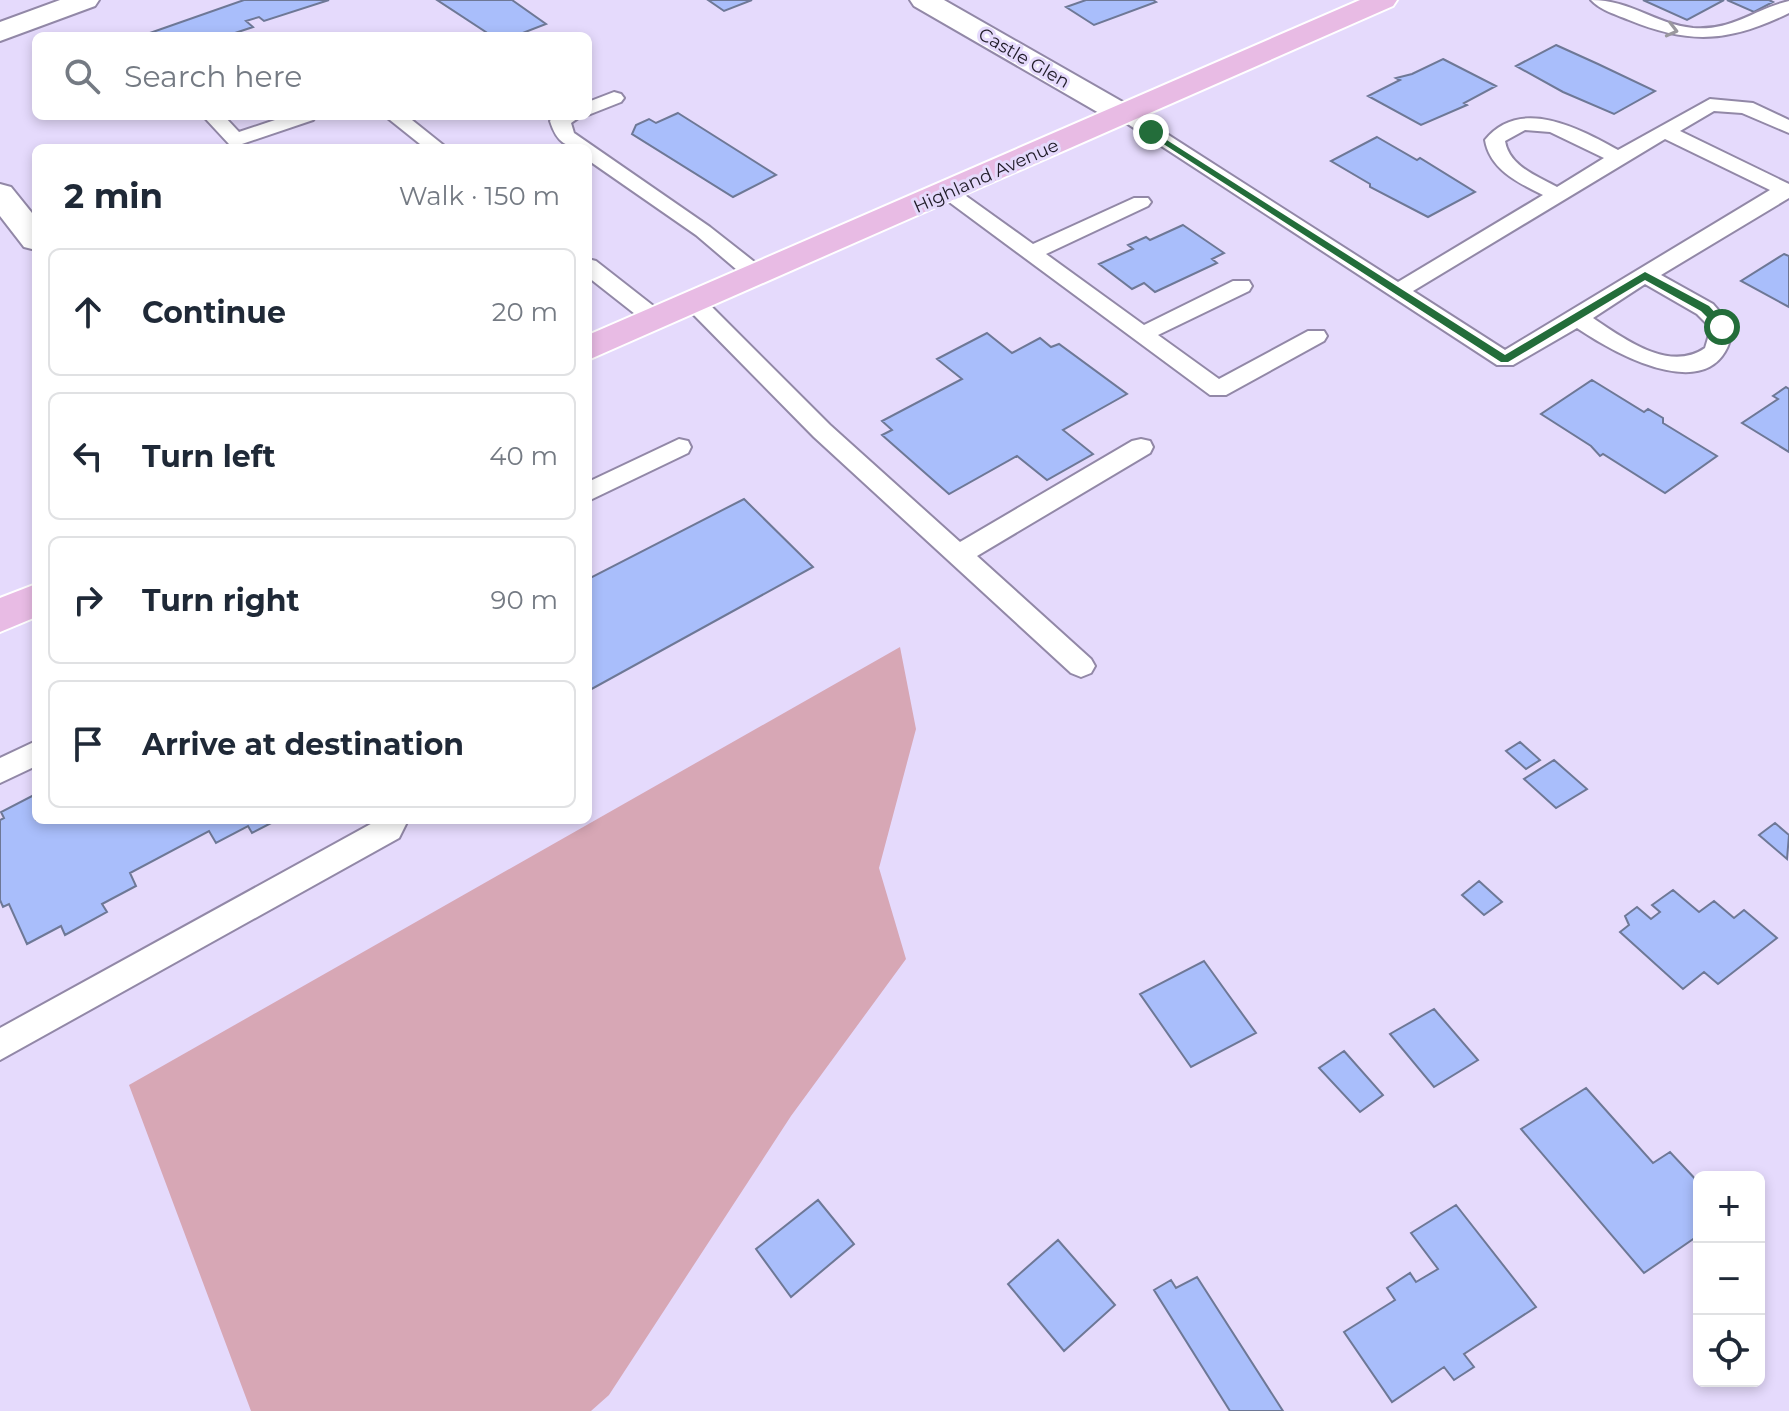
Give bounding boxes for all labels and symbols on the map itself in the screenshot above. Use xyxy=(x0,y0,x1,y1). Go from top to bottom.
one-way arrow xyxy=(1664,21,1678,38)
street label: Castle Glen xyxy=(975,23,1073,93)
route end xyxy=(1133,114,1169,150)
street label: Highland Avenue xyxy=(910,134,1062,218)
route start xyxy=(1704,309,1740,345)

